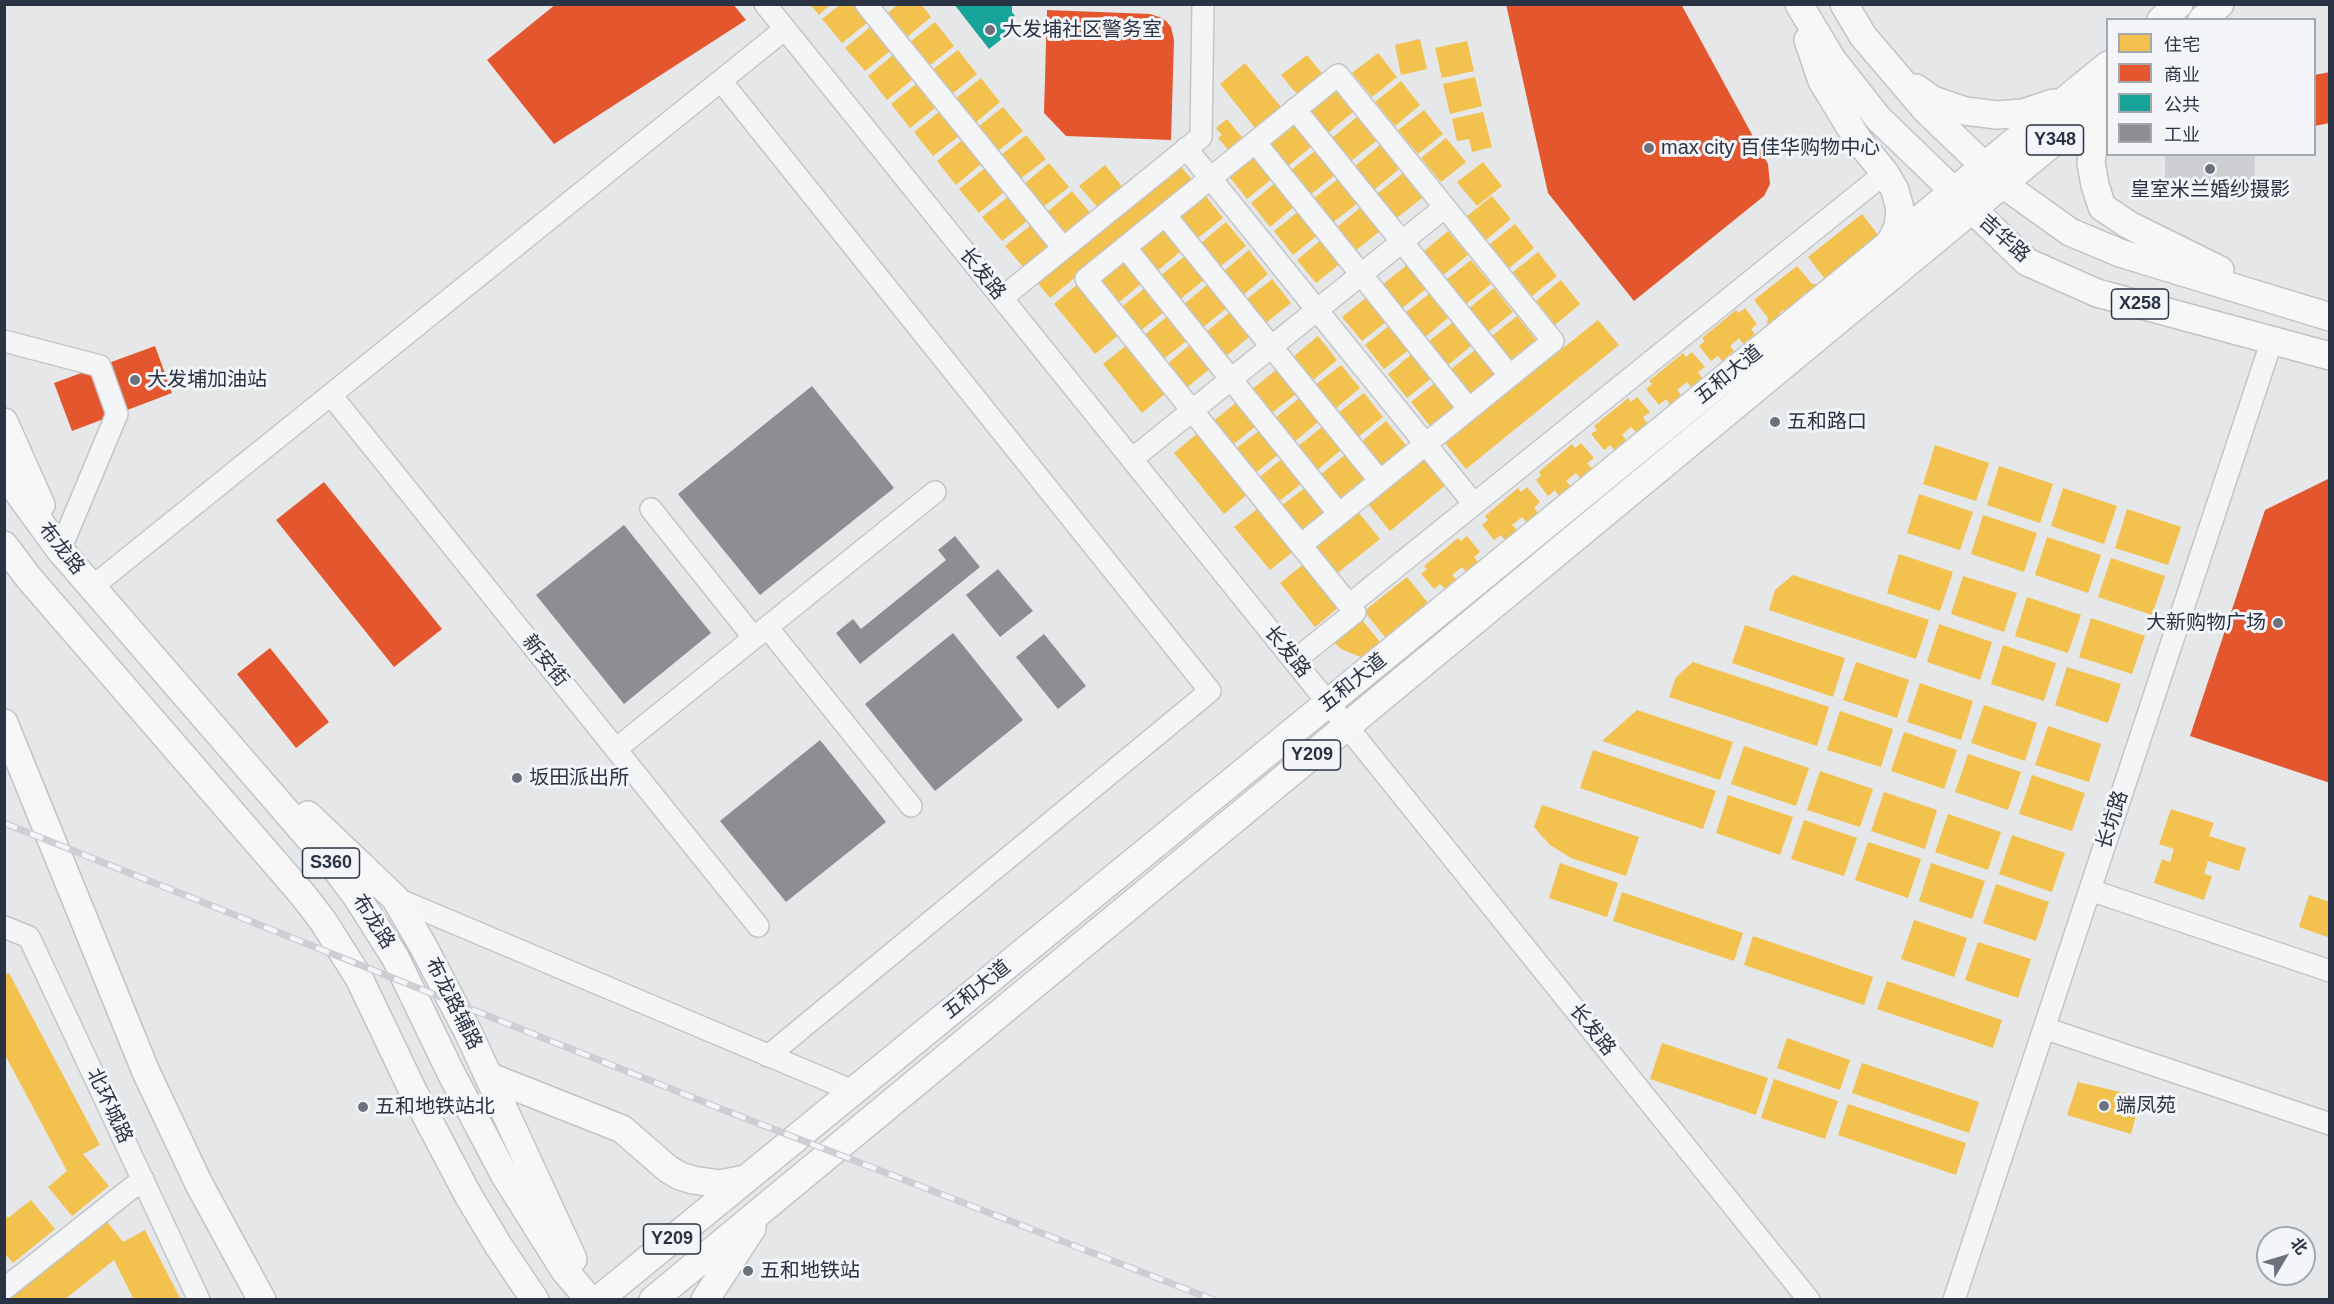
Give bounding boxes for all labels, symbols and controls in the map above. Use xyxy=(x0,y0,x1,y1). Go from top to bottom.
place label: 大发埔社区警务室 xyxy=(1002,18,1162,42)
legend xyxy=(2106,18,2316,156)
marker: 大发埔社区警务室 xyxy=(983,23,997,37)
text: 住宅 xyxy=(2164,35,2200,55)
text: 商业 xyxy=(2164,65,2200,85)
text: 公共 xyxy=(2164,95,2200,115)
road number: Y348 xyxy=(2026,125,2084,155)
text: 工业 xyxy=(2164,125,2200,145)
place label: max city 百佳华购物中心 xyxy=(1661,136,1880,160)
marker: max city 百佳华购物中心 xyxy=(1642,141,1656,155)
marker: 皇室米兰婚纱摄影 xyxy=(2203,162,2217,176)
place label: 皇室米兰婚纱摄影 xyxy=(2130,178,2290,202)
street label: 吉华路 xyxy=(1974,210,2034,268)
street label: 长发路 xyxy=(954,243,1010,305)
road number: X258 xyxy=(2112,289,2168,319)
street label: 五和大道 xyxy=(1690,341,1768,409)
place label: 大发埔加油站 xyxy=(147,368,267,392)
marker: 大发埔加油站 xyxy=(128,373,142,387)
place label: 五和路口 xyxy=(1787,410,1867,434)
marker: 五和路口 xyxy=(1768,415,1782,429)
street label: 布龙路 xyxy=(33,518,89,580)
place label: 大新购物广场 xyxy=(2146,611,2266,635)
marker: 大新购物广场 xyxy=(2271,616,2285,630)
street label: 长发路 xyxy=(1259,621,1315,683)
street label: 新安街 xyxy=(517,630,573,692)
street label: 五和大道 xyxy=(1314,649,1392,717)
road number: Y209 xyxy=(1284,740,1340,770)
place label: 坂田派出所 xyxy=(529,766,629,790)
marker: 坂田派出所 xyxy=(510,771,524,785)
street label: 长坑路 xyxy=(2092,788,2134,852)
road number: S360 xyxy=(302,848,360,878)
street label: 布龙路 xyxy=(347,890,399,954)
street label: 布龙路辅路 xyxy=(420,954,486,1054)
street label: 五和大道 xyxy=(938,956,1016,1024)
street label: 长发路 xyxy=(1564,999,1620,1061)
street label: 北环城路 xyxy=(81,1065,137,1147)
place label: 端凤苑 xyxy=(2116,1094,2176,1118)
place label: 五和地铁站北 xyxy=(375,1095,495,1119)
marker: 端凤苑 xyxy=(2097,1099,2111,1113)
marker: 五和地铁站北 xyxy=(356,1100,370,1114)
road number: Y209 xyxy=(644,1224,700,1254)
north arrow xyxy=(2256,1226,2316,1286)
text: 北 xyxy=(2287,1234,2311,1257)
place label: 五和地铁站 xyxy=(760,1259,860,1283)
marker: 五和地铁站 xyxy=(741,1264,755,1278)

